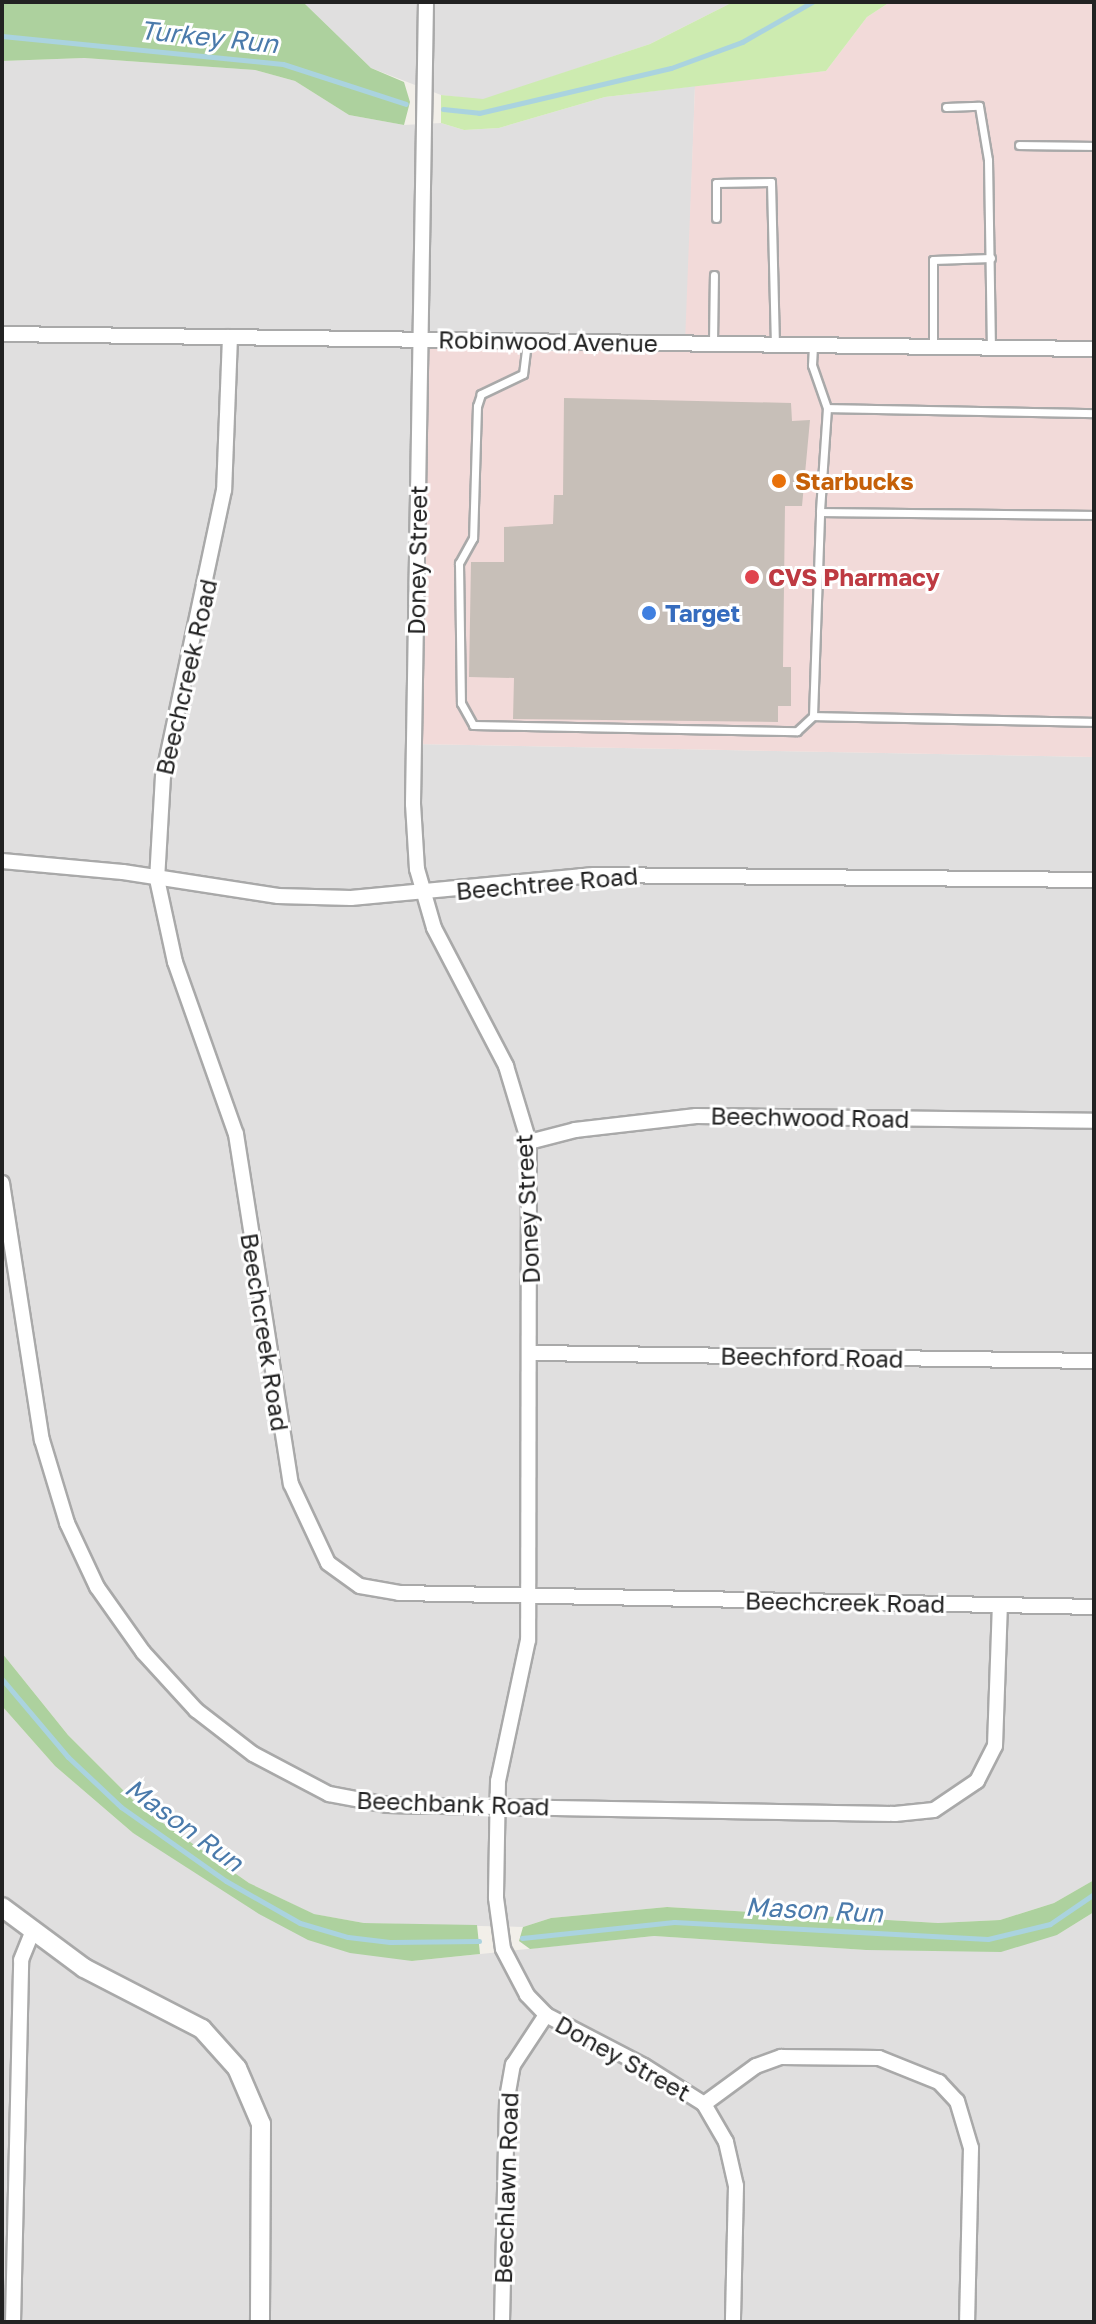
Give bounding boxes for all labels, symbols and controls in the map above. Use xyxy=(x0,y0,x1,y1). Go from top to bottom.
water label: Turkey Run xyxy=(139,14,279,60)
street label: Robinwood Avenue xyxy=(438,325,658,357)
place label: Starbucks xyxy=(795,467,914,495)
marker: Starbucks xyxy=(770,472,788,490)
street label: Doney Street xyxy=(401,485,433,635)
place label: CVS Pharmacy xyxy=(768,563,940,591)
marker: CVS Pharmacy xyxy=(743,568,761,586)
street label: Beechcreek Road xyxy=(149,576,223,778)
place label: Target xyxy=(665,599,740,627)
marker: Target xyxy=(640,604,658,622)
street label: Beechtree Road xyxy=(455,861,639,905)
street label: Beechwood Road xyxy=(710,1101,910,1133)
street label: Doney Street xyxy=(509,1133,545,1285)
street label: Beechcreek Road xyxy=(235,1231,295,1433)
street label: Beechford Road xyxy=(720,1341,904,1373)
street label: Beechcreek Road xyxy=(745,1586,945,1618)
water label: Mason Run xyxy=(119,1772,249,1878)
street label: Beechbank Road xyxy=(356,1785,550,1821)
water label: Mason Run xyxy=(744,1891,884,1929)
street label: Doney Street xyxy=(550,2009,696,2107)
street label: Beechlawn Road xyxy=(488,2092,524,2284)

